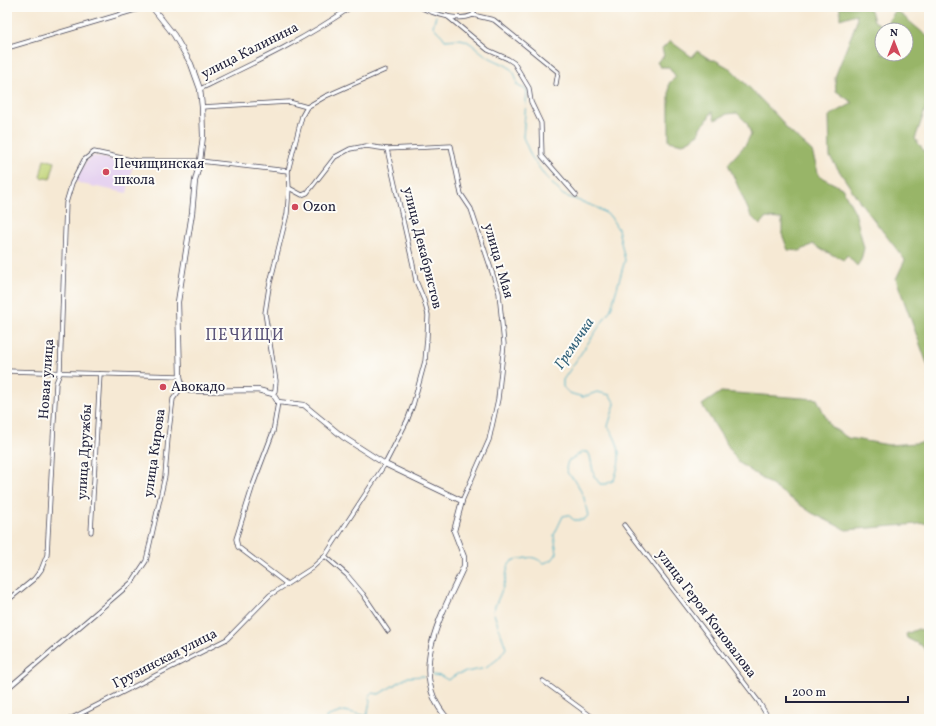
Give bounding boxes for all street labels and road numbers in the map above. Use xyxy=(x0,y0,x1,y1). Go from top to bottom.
street label: улица Калинина xyxy=(198,18,302,84)
street label: улица Декабристов xyxy=(398,185,446,311)
street label: улица 1 Мая xyxy=(478,221,518,301)
street label: Новая улица xyxy=(35,338,59,420)
street label: улица Дружбы xyxy=(73,404,97,500)
street label: улица Кирова xyxy=(139,407,171,499)
street label: улица Героя Коновалова xyxy=(651,546,761,682)
street label: Грузинская улица xyxy=(109,624,221,694)

